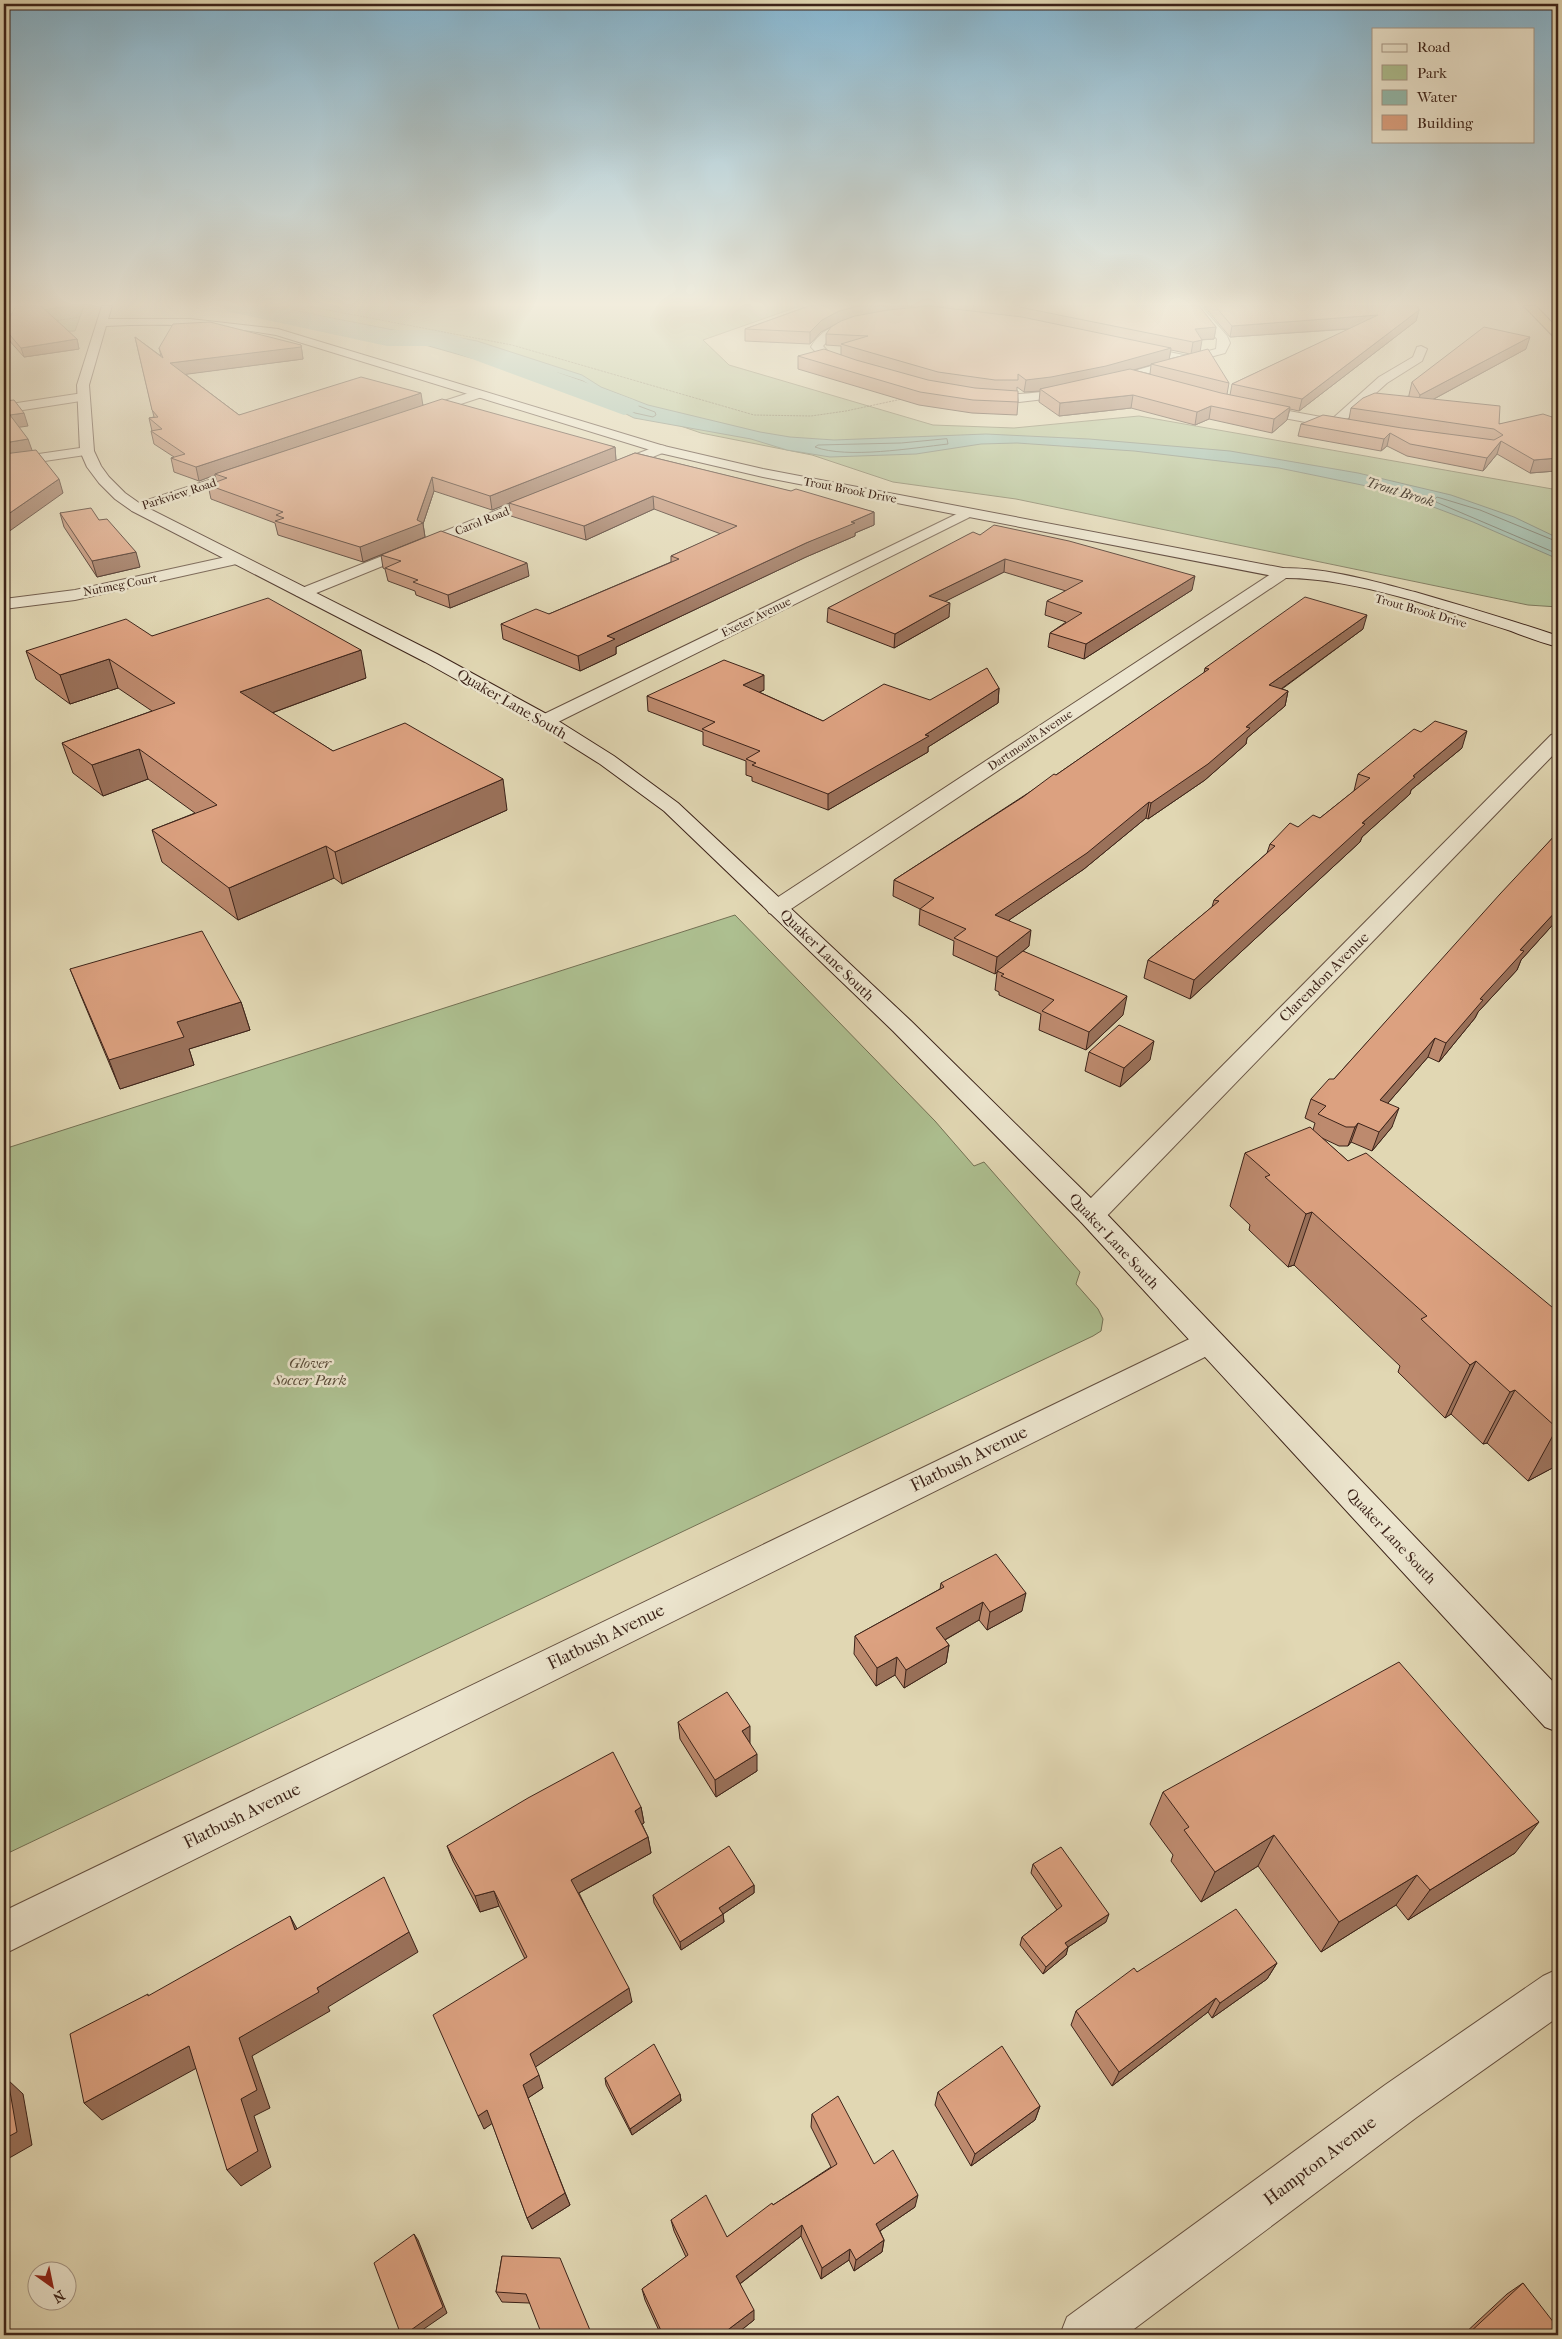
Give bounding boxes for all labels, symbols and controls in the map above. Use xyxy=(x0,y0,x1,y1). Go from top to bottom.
legend xyxy=(1372,28,1534,142)
text: Road xyxy=(1417,38,1451,56)
text: Park xyxy=(1417,64,1447,82)
text: Water xyxy=(1416,88,1457,106)
text: Building xyxy=(1417,114,1474,132)
street label: Trout Brook Drive xyxy=(802,474,898,506)
water label: Trout Brook xyxy=(1364,474,1436,510)
street label: Parkview Road xyxy=(140,475,218,513)
street label: Carol Road xyxy=(453,504,512,538)
street label: Nutmeg Court xyxy=(82,571,159,599)
street label: Trout Brook Drive xyxy=(1373,591,1469,631)
street label: Exeter Avenue xyxy=(719,594,793,640)
street label: Quaker Lane South xyxy=(454,665,571,743)
street label: Dartmouth Avenue xyxy=(985,706,1075,774)
street label: Quaker Lane South xyxy=(776,905,878,1005)
street label: Clarendon Avenue xyxy=(1275,928,1373,1026)
street label: Quaker Lane South xyxy=(1065,1189,1163,1293)
park label: Glover Soccer Park xyxy=(272,1354,347,1389)
street label: Flatbush Avenue xyxy=(907,1422,1031,1496)
street label: Quaker Lane South xyxy=(1342,1484,1440,1588)
street label: Flatbush Avenue xyxy=(544,1600,668,1674)
street label: Flatbush Avenue xyxy=(180,1779,304,1853)
street label: Hampton Avenue xyxy=(1260,2112,1380,2210)
north arrow xyxy=(28,2262,78,2312)
text: N xyxy=(49,2286,68,2307)

